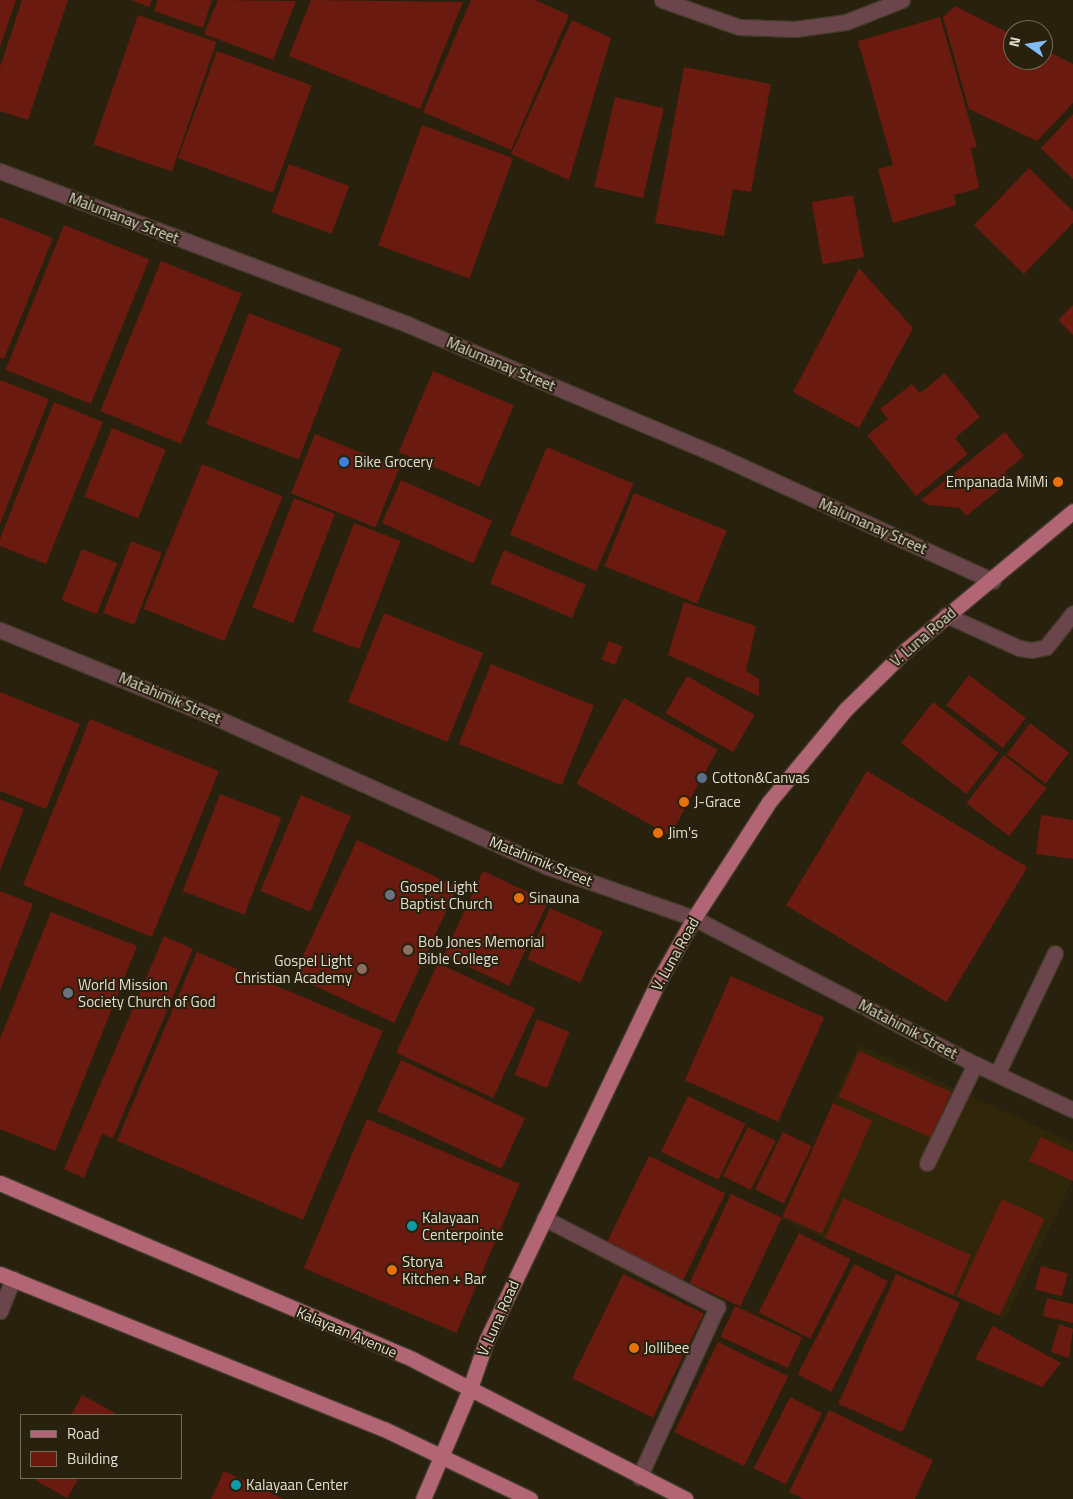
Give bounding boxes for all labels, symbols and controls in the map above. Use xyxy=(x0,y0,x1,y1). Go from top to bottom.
north arrow xyxy=(1003,20,1053,70)
text: N xyxy=(1003,35,1025,49)
street label: Malumanay Street xyxy=(66,189,182,247)
street label: Malumanay Street xyxy=(444,333,558,395)
place label: Bike Grocery xyxy=(354,453,433,471)
marker: Bike Grocery xyxy=(338,456,350,468)
place label: Empanada MiMi xyxy=(946,473,1048,491)
marker: Empanada MiMi xyxy=(1052,476,1064,488)
street label: Malumanay Street xyxy=(816,494,930,558)
street label: V. Luna Road xyxy=(887,604,959,670)
street label: Matahimik Street xyxy=(116,668,224,728)
place label: Cotton&Canvas xyxy=(712,769,810,787)
marker: Cotton&Canvas xyxy=(696,772,708,784)
place label: J-Grace xyxy=(694,793,741,811)
marker: J-Grace xyxy=(678,796,690,808)
place label: Jim's xyxy=(668,824,698,842)
marker: Jim's xyxy=(652,827,664,839)
street label: Matahimik Street xyxy=(487,832,595,890)
place label: Gospel Light Baptist Church xyxy=(400,877,493,912)
marker: Gospel Light Baptist Church xyxy=(384,889,396,901)
place label: Sinauna xyxy=(529,889,580,907)
marker: Sinauna xyxy=(513,892,525,904)
street label: V. Luna Road xyxy=(648,914,702,994)
place label: Bob Jones Memorial Bible College xyxy=(418,932,544,967)
marker: Bob Jones Memorial Bible College xyxy=(402,944,414,956)
place label: Gospel Light Christian Academy xyxy=(235,951,352,986)
marker: Gospel Light Christian Academy xyxy=(356,963,368,975)
place label: World Mission Society Church of God xyxy=(78,975,216,1010)
marker: World Mission Society Church of God xyxy=(62,987,74,999)
street label: Matahimik Street xyxy=(856,995,960,1063)
place label: Kalayaan Centerpointe xyxy=(422,1208,504,1243)
marker: Kalayaan Centerpointe xyxy=(406,1220,418,1232)
place label: Storya Kitchen + Bar xyxy=(402,1252,486,1287)
marker: Storya Kitchen + Bar xyxy=(386,1264,398,1276)
street label: V. Luna Road xyxy=(473,1277,523,1359)
street label: Kalayaan Avenue xyxy=(294,1303,400,1361)
place label: Jollibee xyxy=(644,1339,689,1357)
marker: Jollibee xyxy=(628,1342,640,1354)
legend xyxy=(20,1414,182,1479)
text: Road xyxy=(67,1422,99,1445)
text: Building xyxy=(67,1447,118,1470)
place label: Kalayaan Center xyxy=(246,1476,348,1494)
marker: Kalayaan Center xyxy=(230,1479,242,1491)

